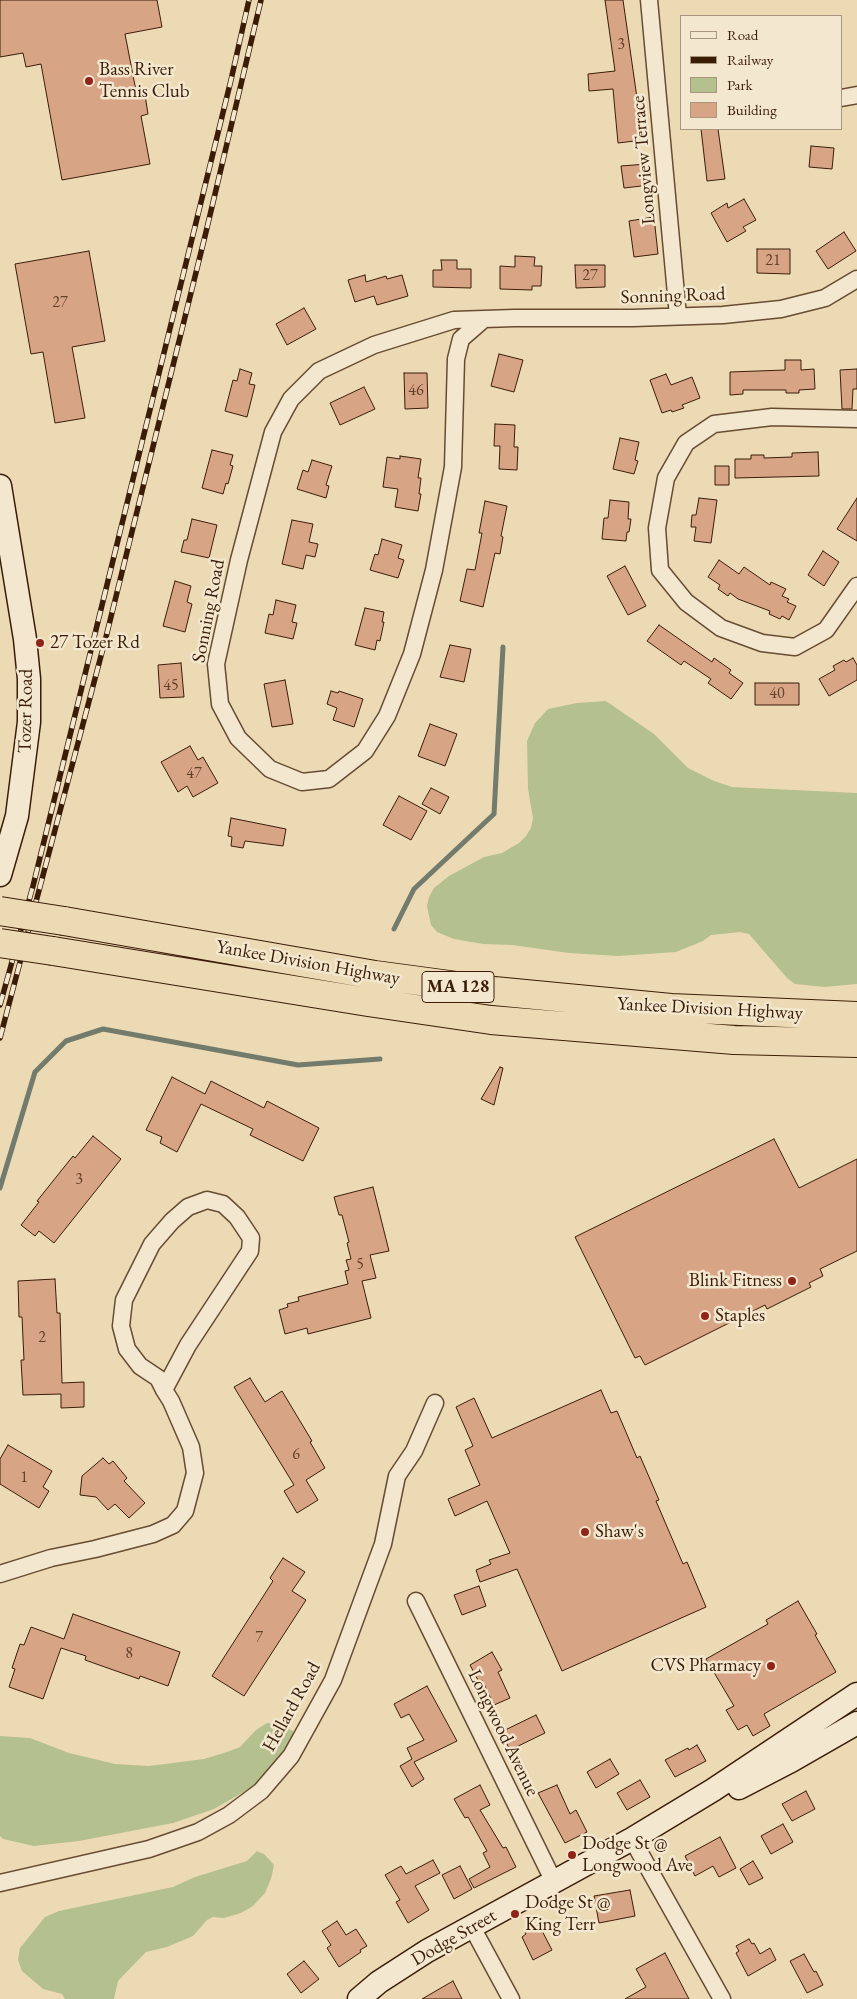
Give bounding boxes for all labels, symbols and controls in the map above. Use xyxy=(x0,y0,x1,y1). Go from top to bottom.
legend xyxy=(680,15,842,130)
text: Road xyxy=(727,25,758,44)
house number: 3 xyxy=(617,35,625,55)
text: Railway xyxy=(727,50,773,69)
place label: Bass River Tennis Club xyxy=(99,59,190,103)
marker: Bass River Tennis Club xyxy=(83,75,95,87)
text: Park xyxy=(727,75,753,94)
street label: Longview Terrace xyxy=(627,95,661,225)
text: Building xyxy=(727,100,777,119)
house number: 21 xyxy=(765,251,781,271)
house number: 27 xyxy=(582,266,598,286)
street label: Sonning Road xyxy=(620,283,726,309)
house number: 27 xyxy=(52,293,68,313)
house number: 46 xyxy=(408,381,424,401)
street label: Sonning Road xyxy=(188,557,230,665)
place label: 27 Tozer Rd xyxy=(50,632,140,654)
marker: 27 Tozer Rd xyxy=(34,637,46,649)
street label: Tozer Road xyxy=(14,669,38,753)
house number: 45 xyxy=(163,676,179,696)
house number: 40 xyxy=(769,684,785,704)
house number: 47 xyxy=(186,764,202,784)
street label: Yankee Division Highway xyxy=(214,936,402,990)
road number: MA 128 xyxy=(422,972,494,1002)
street label: Yankee Division Highway xyxy=(616,993,804,1025)
house number: 3 xyxy=(75,1170,83,1190)
house number: 5 xyxy=(356,1255,364,1275)
place label: Blink Fitness xyxy=(689,1270,782,1292)
marker: Blink Fitness xyxy=(786,1275,798,1287)
place label: Staples xyxy=(715,1305,765,1327)
marker: Staples xyxy=(699,1310,711,1322)
house number: 2 xyxy=(38,1328,46,1348)
house number: 6 xyxy=(292,1445,300,1465)
house number: 1 xyxy=(20,1468,28,1488)
place label: Shaw's xyxy=(595,1521,644,1543)
marker: Shaw's xyxy=(579,1526,591,1538)
house number: 7 xyxy=(255,1628,263,1648)
house number: 8 xyxy=(125,1644,133,1664)
place label: CVS Pharmacy xyxy=(650,1655,761,1677)
street label: Hellard Road xyxy=(258,1658,326,1756)
marker: CVS Pharmacy xyxy=(765,1660,777,1672)
street label: Longwood Avenue xyxy=(462,1666,544,1800)
place label: Dodge St @ Longwood Ave xyxy=(582,1833,693,1877)
marker: Dodge St @ Longwood Ave xyxy=(566,1849,578,1861)
place label: Dodge St @ King Terr xyxy=(525,1892,611,1936)
street label: Dodge Street xyxy=(407,1904,501,1972)
marker: Dodge St @ King Terr xyxy=(509,1908,521,1920)

